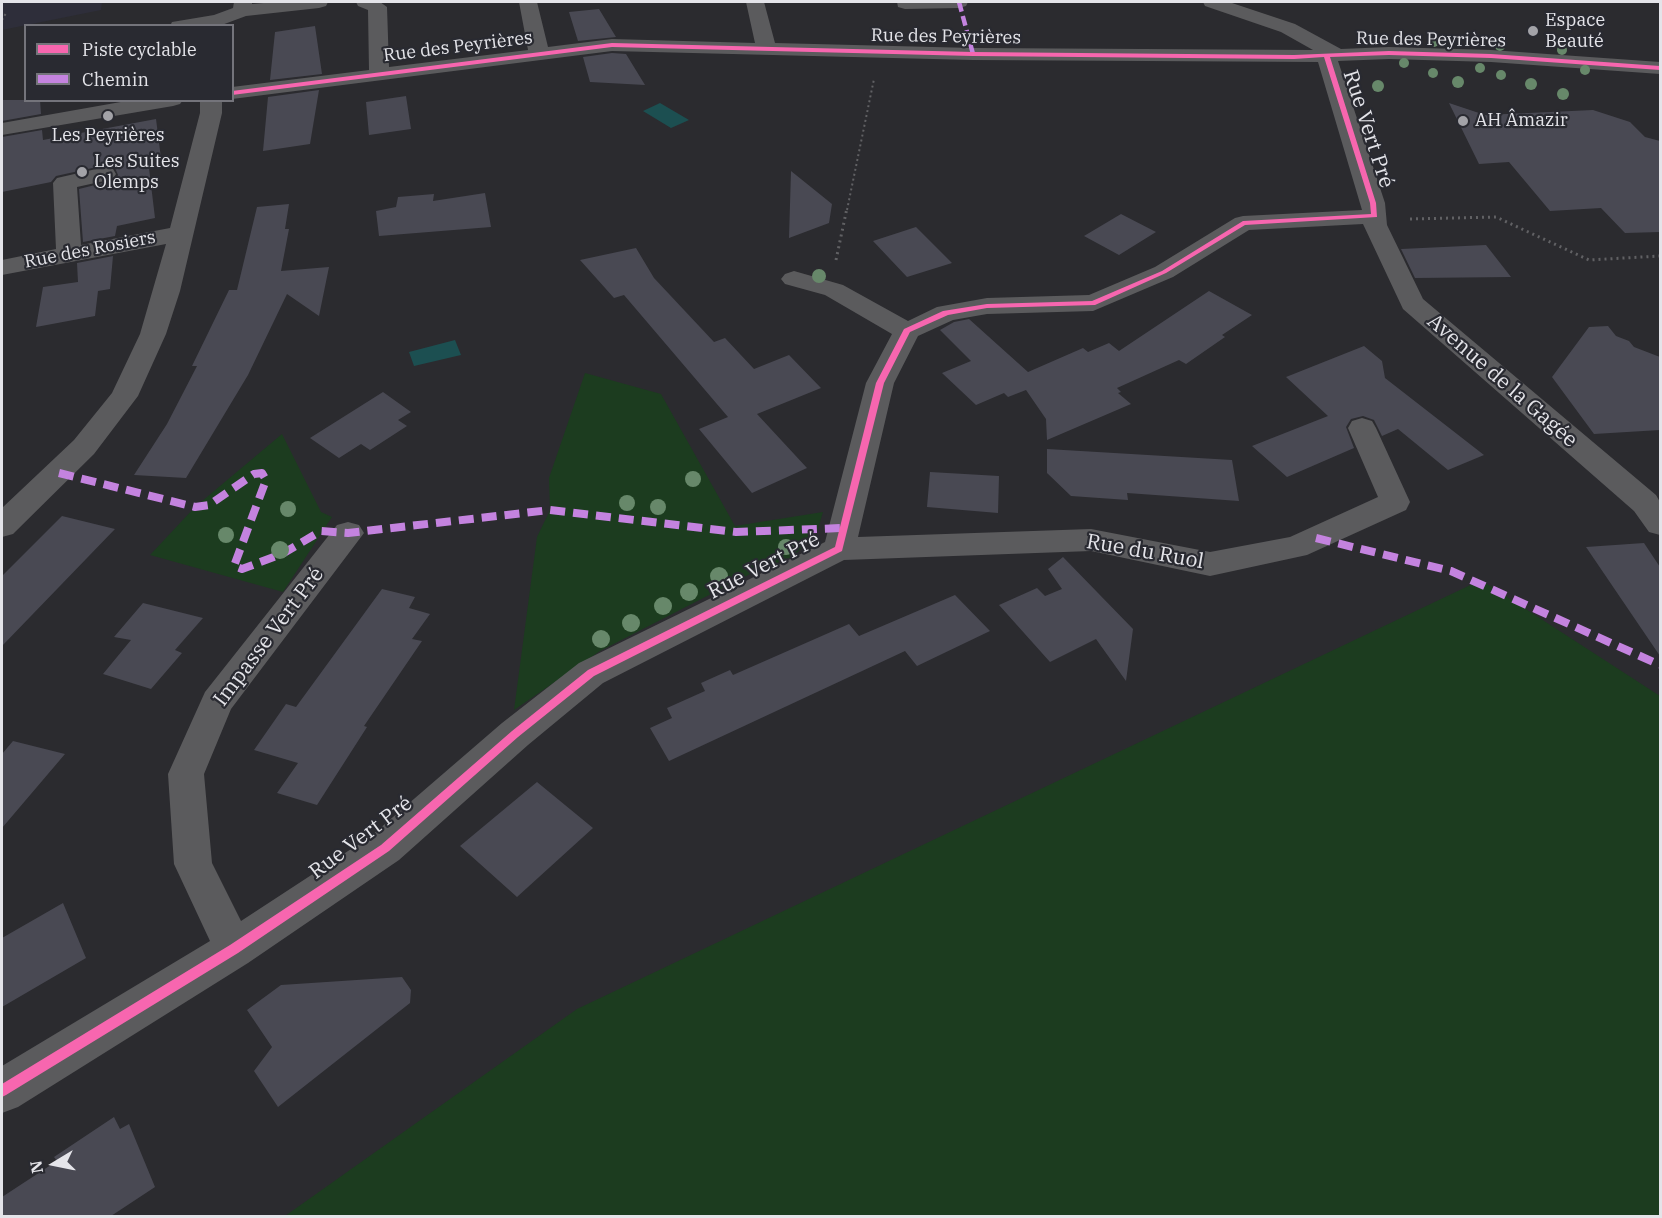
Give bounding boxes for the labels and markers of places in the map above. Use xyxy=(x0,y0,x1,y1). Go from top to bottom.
place label: Espace Beauté xyxy=(1545,10,1605,52)
marker: Espace Beauté xyxy=(1526,24,1540,38)
marker: Les Peyrières xyxy=(101,109,115,123)
place label: AH Âmazir xyxy=(1475,110,1568,132)
marker: AH Âmazir xyxy=(1456,114,1470,128)
place label: Les Peyrières xyxy=(51,125,165,147)
place label: Les Suites Olemps xyxy=(94,151,179,194)
marker: Les Suites Olemps xyxy=(75,165,89,179)

